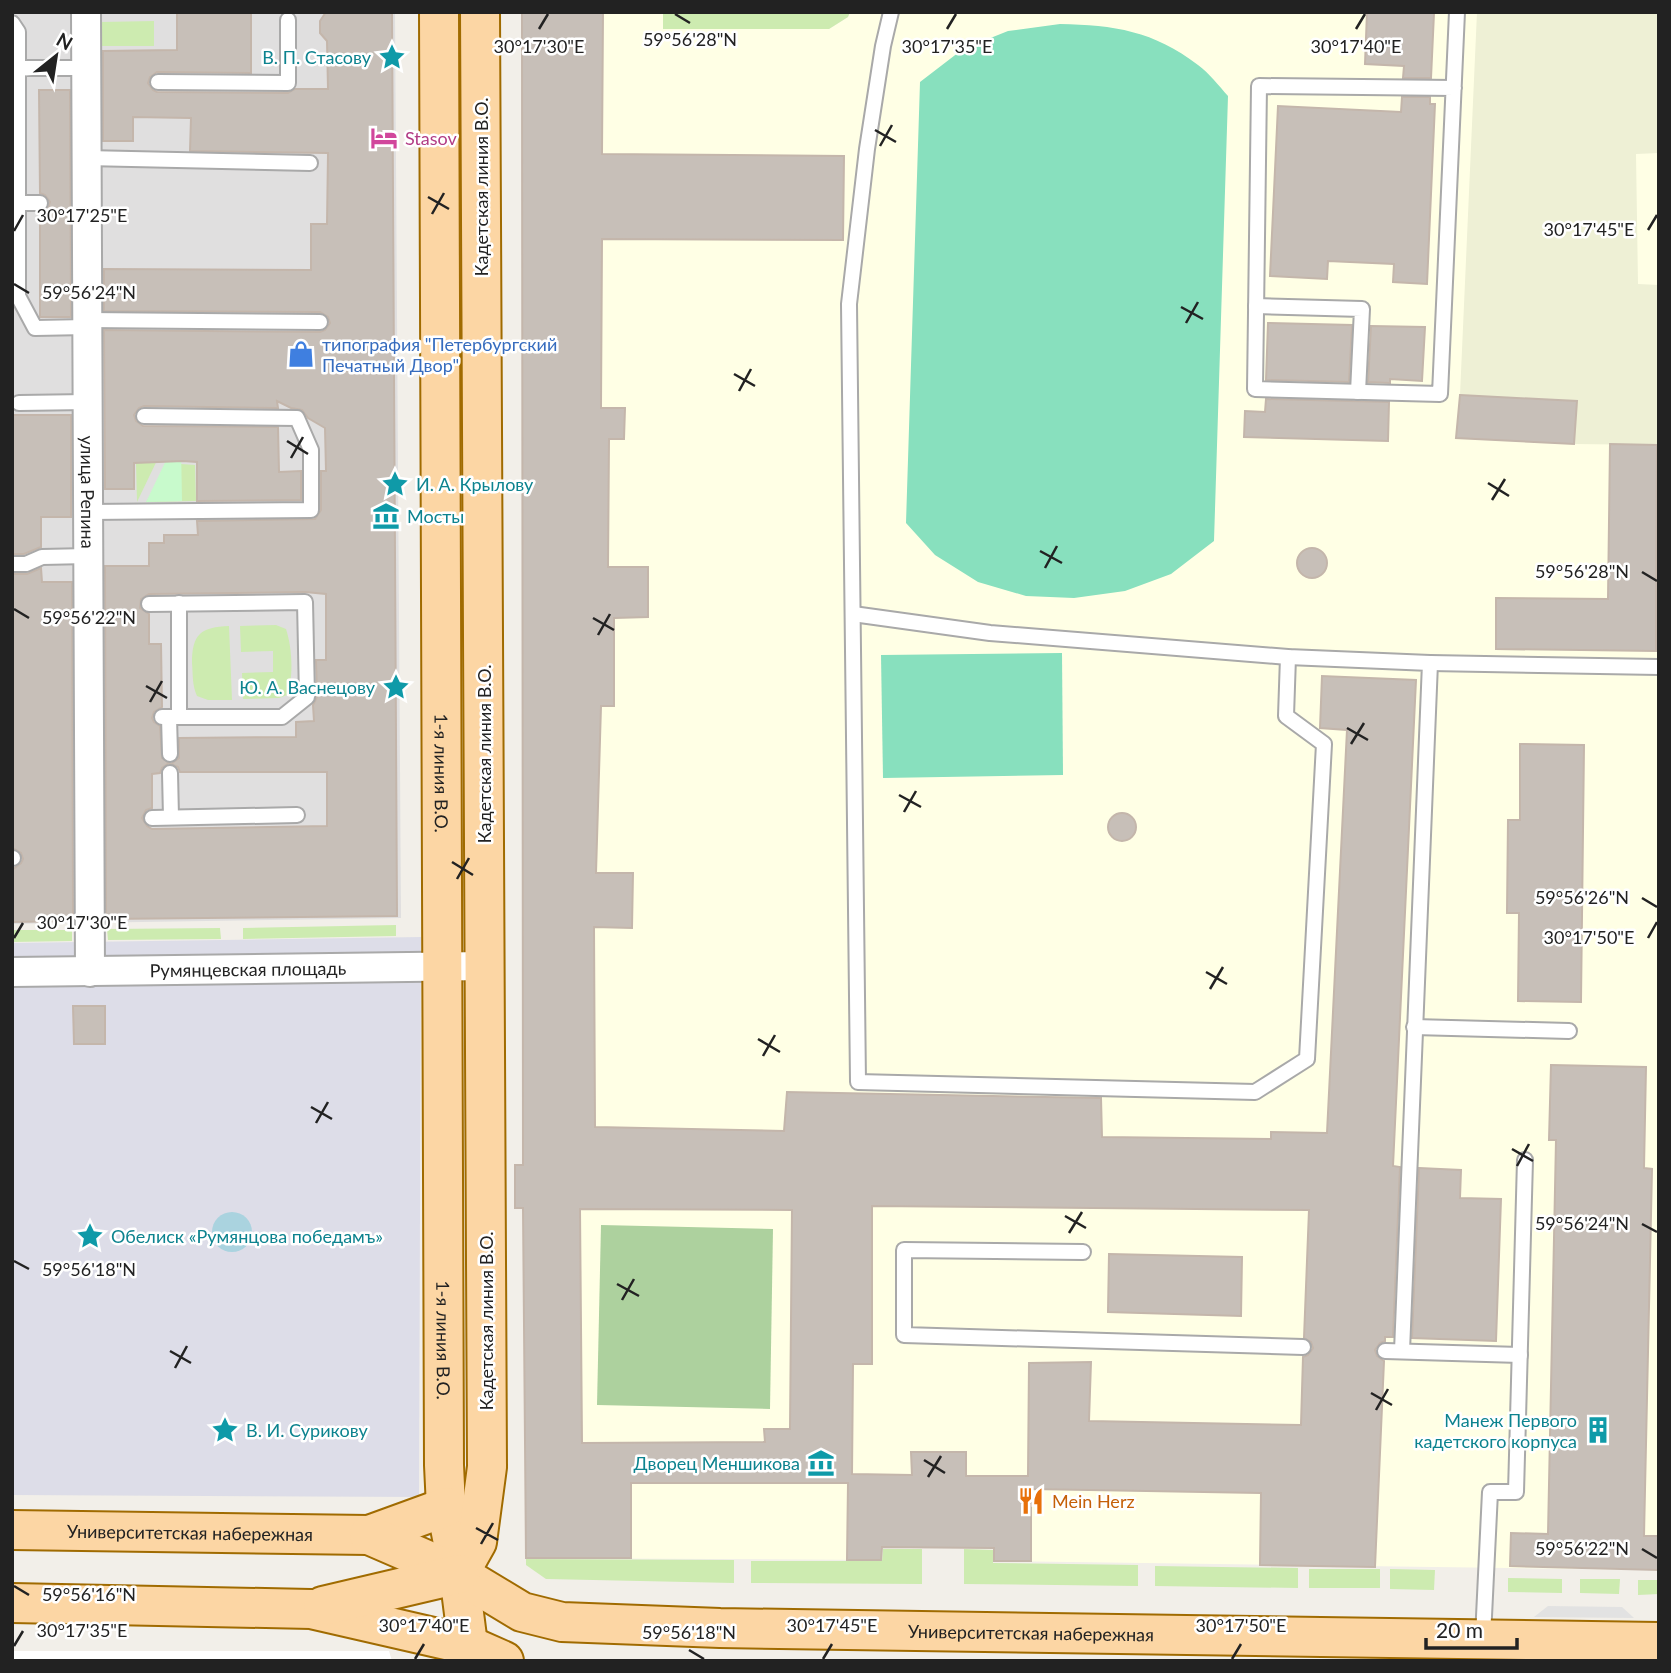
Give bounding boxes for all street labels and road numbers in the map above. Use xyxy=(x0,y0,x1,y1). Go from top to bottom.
street label: Кадетская линия В.О. xyxy=(470,98,492,276)
street label: улица Репина xyxy=(77,435,99,549)
street label: Кадетская линия В.О. xyxy=(473,665,495,843)
street label: 1-я линия В.О. xyxy=(430,713,453,833)
street label: Румянцевская площадь xyxy=(150,957,347,981)
street label: Кадетская линия В.О. xyxy=(475,1232,497,1410)
street label: 1-я линия В.О. xyxy=(432,1280,455,1400)
street label: Университетская набережная xyxy=(67,1520,313,1545)
street label: Университетская набережная xyxy=(908,1620,1154,1645)

